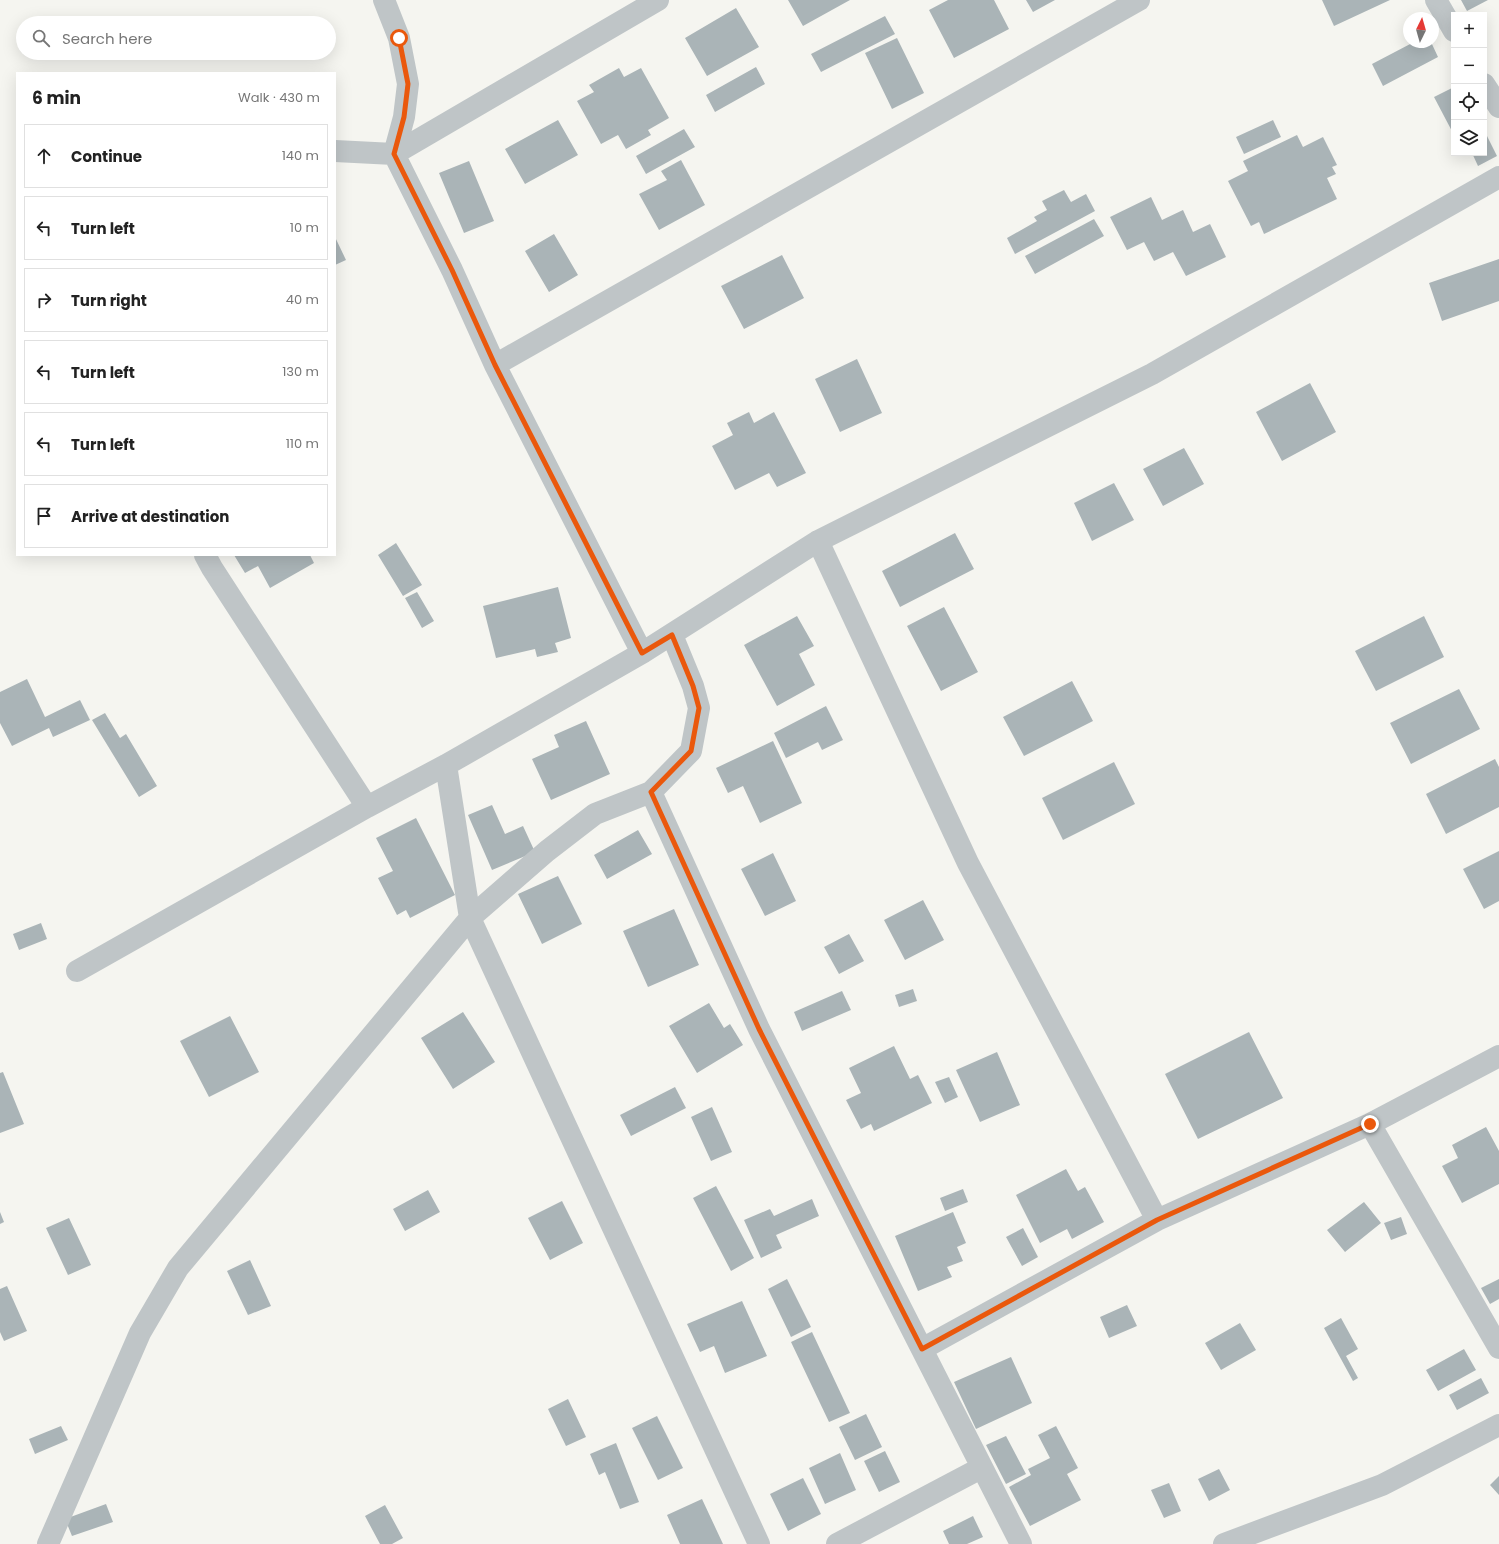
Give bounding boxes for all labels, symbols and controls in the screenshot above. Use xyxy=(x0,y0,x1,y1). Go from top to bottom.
north arrow xyxy=(1403,12,1439,48)
map controls xyxy=(1451,12,1487,156)
button: + xyxy=(1451,12,1487,48)
search box xyxy=(16,16,336,60)
icon: search xyxy=(30,27,52,49)
text: Search here xyxy=(62,28,152,49)
route start xyxy=(390,29,408,47)
button: − xyxy=(1451,48,1487,84)
button: locate xyxy=(1451,84,1487,120)
text: 6 min xyxy=(32,86,81,110)
text: Walk · 430 m xyxy=(238,88,320,107)
button: layers xyxy=(1451,120,1487,156)
icon: ahead xyxy=(33,145,55,167)
text: Continue xyxy=(71,146,142,167)
text: 140 m xyxy=(282,146,319,165)
icon: left xyxy=(33,217,55,239)
text: Turn left xyxy=(71,218,135,239)
text: 10 m xyxy=(290,218,319,237)
icon: right xyxy=(33,289,55,311)
text: Turn right xyxy=(71,290,147,311)
text: 40 m xyxy=(286,290,319,309)
icon: left xyxy=(33,361,55,383)
text: Turn left xyxy=(71,362,135,383)
text: 130 m xyxy=(282,362,319,381)
icon: left xyxy=(33,433,55,455)
text: Turn left xyxy=(71,434,135,455)
text: 110 m xyxy=(286,434,319,453)
icon: arrive xyxy=(33,505,55,527)
text: Arrive at destination xyxy=(71,506,229,527)
route end xyxy=(1361,1115,1379,1133)

